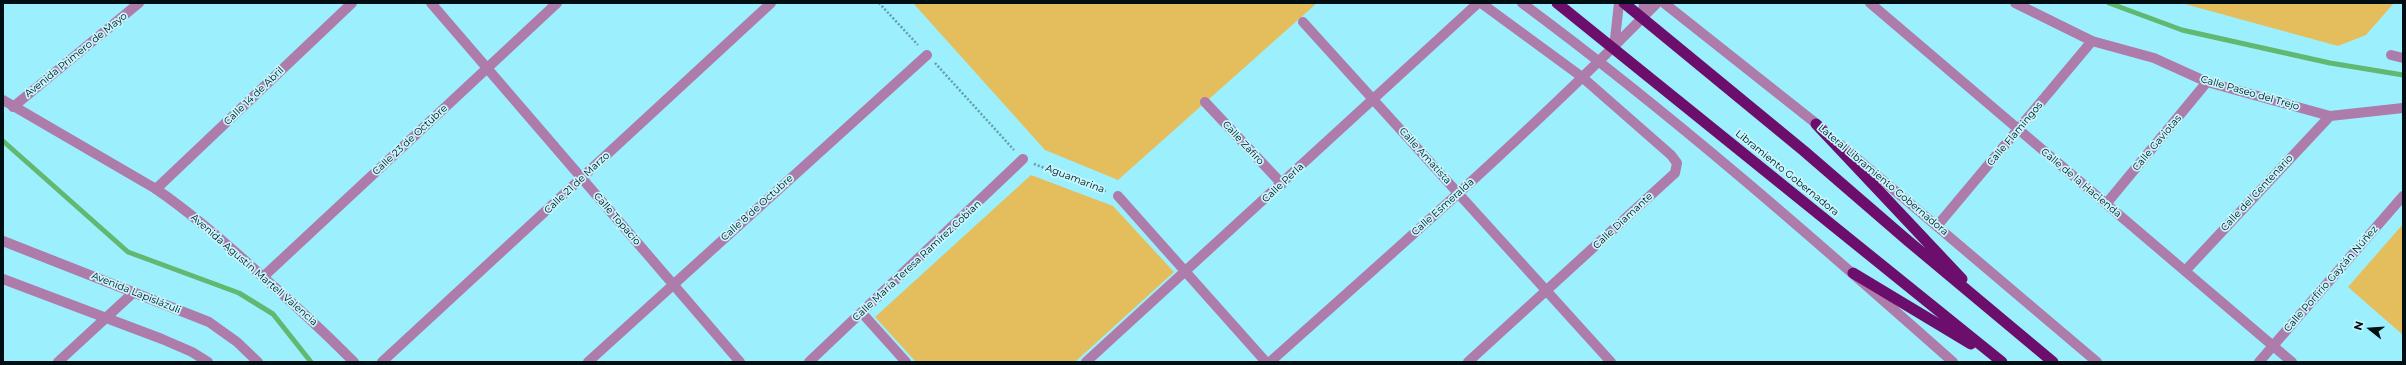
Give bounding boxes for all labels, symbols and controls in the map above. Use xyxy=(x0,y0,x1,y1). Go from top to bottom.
street label: Avenida Primero de Mayo xyxy=(22,10,130,100)
street label: Calle 14 de Abril xyxy=(222,64,286,128)
street label: Calle Paseo del Trejo xyxy=(2199,73,2301,113)
street label: Calle Flamingos xyxy=(1985,100,2045,168)
street label: Calle 23 de Octubre xyxy=(370,102,450,178)
street label: Calle Gaviotas xyxy=(2130,113,2184,173)
street label: Calle Zafiro xyxy=(1220,119,1266,167)
street label: Lateral Libramiento Gobernadora xyxy=(1815,122,1951,238)
street label: Calle Amatista xyxy=(1396,125,1454,187)
street label: Libramiento Gobernadora xyxy=(1733,128,1841,218)
street label: Calle de la Hacienda xyxy=(2038,146,2124,220)
street label: Calle 21 de Marzo xyxy=(542,150,612,216)
street label: Calle del Centenario xyxy=(2218,152,2296,234)
street label: Calle Perla xyxy=(1260,161,1306,205)
street label: Aguamarina xyxy=(1044,162,1106,196)
street label: Calle 8 de Octubre xyxy=(718,172,796,244)
street label: Calle Esmeralda xyxy=(1409,176,1477,238)
street label: Calle Topacio xyxy=(591,190,643,248)
street label: Calle Diamante xyxy=(1591,190,1655,252)
street label: Calle María Teresa Ramírez Cobian xyxy=(850,198,984,324)
street label: Avenida Agustín Martell Valencia xyxy=(188,212,320,328)
street label: Calle Porfirio Gaytán Núñez xyxy=(2282,223,2380,335)
street label: Avenida Lapislázuli xyxy=(90,270,182,316)
north arrow xyxy=(2350,309,2390,349)

